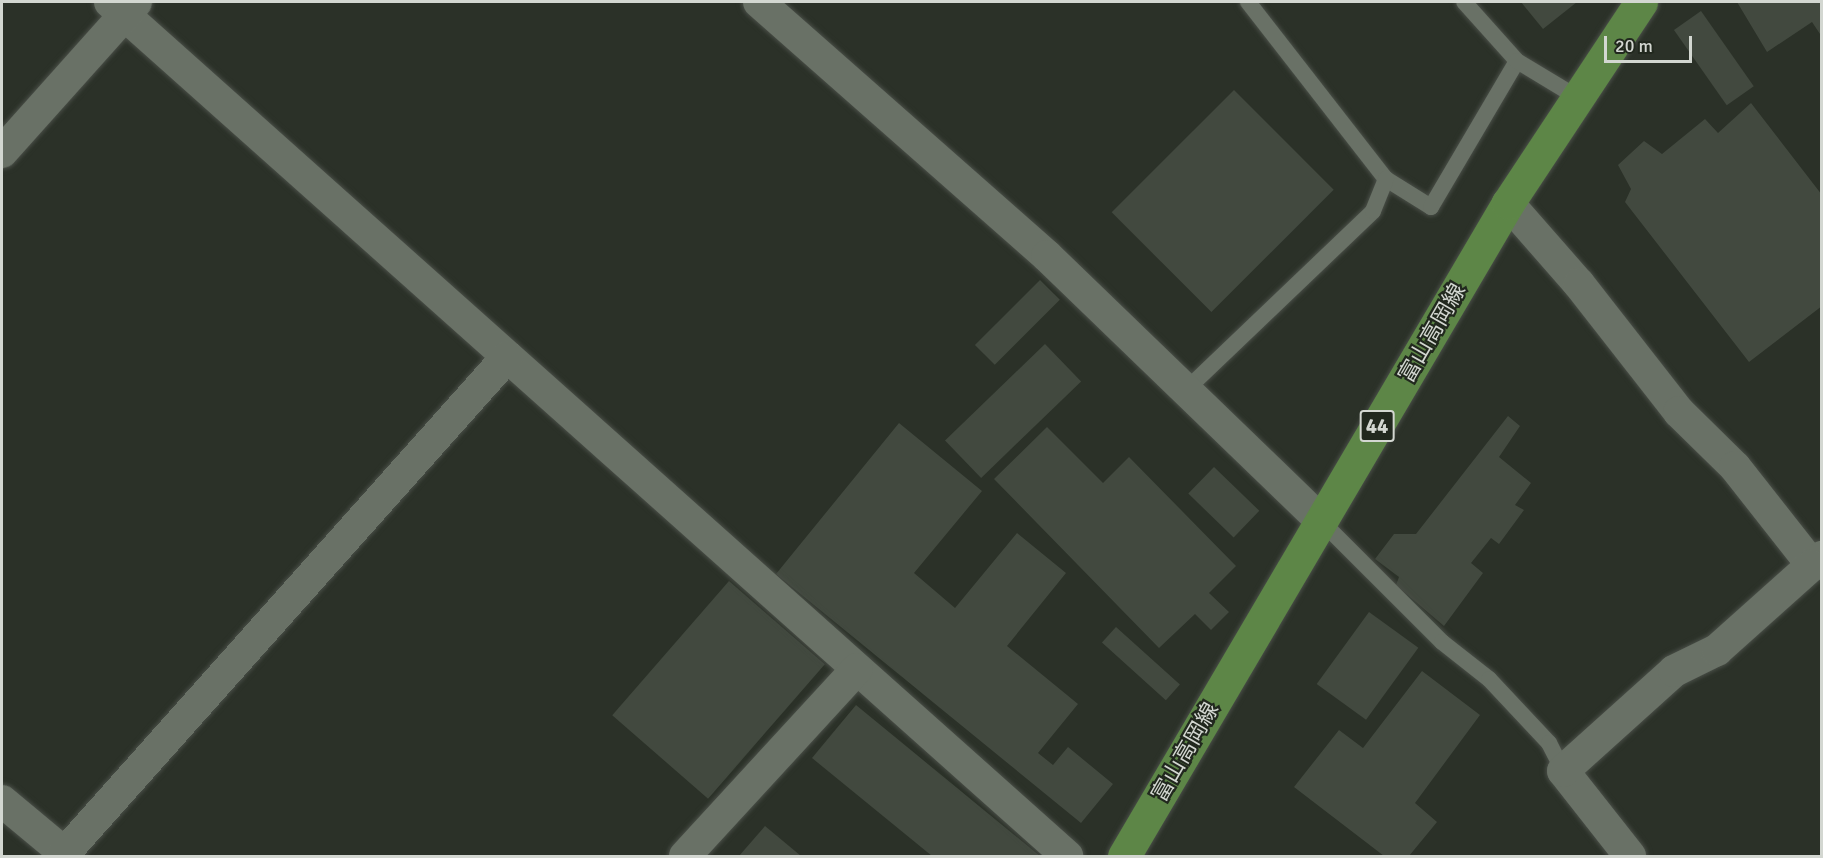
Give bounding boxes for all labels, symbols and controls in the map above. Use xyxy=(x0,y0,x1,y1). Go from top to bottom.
scale bar xyxy=(1607,24,1696,62)
text: 20 m xyxy=(1615,35,1653,57)
street label: 富山高岡線 xyxy=(1393,279,1471,387)
road number: 44 xyxy=(1359,408,1395,444)
street label: 富山高岡線 xyxy=(1146,698,1224,806)

